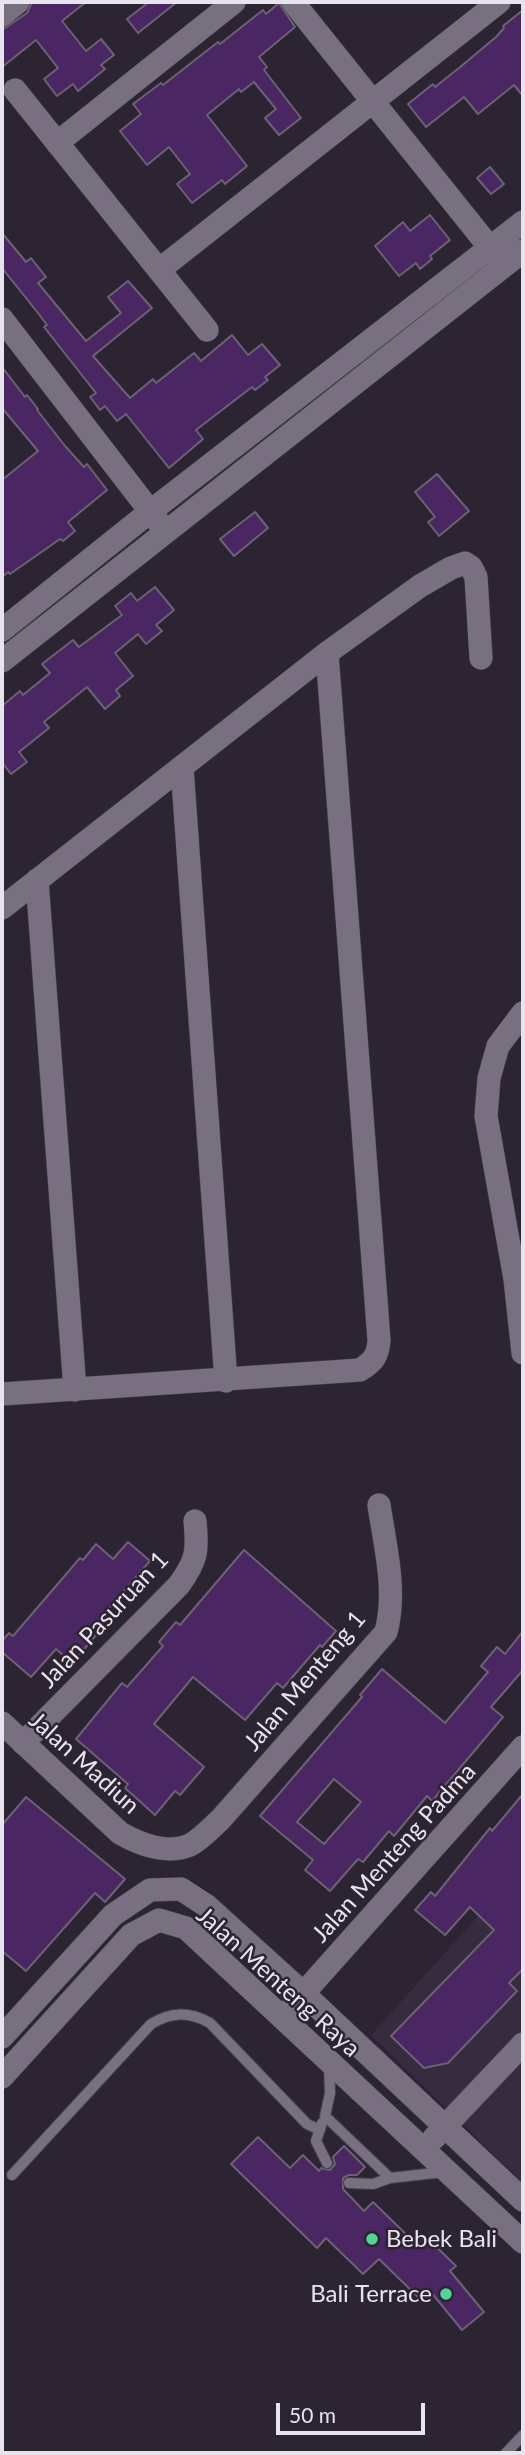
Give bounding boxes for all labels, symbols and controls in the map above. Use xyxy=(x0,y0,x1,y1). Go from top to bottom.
street label: Jalan Pasuruan 1 xyxy=(33,1546,175,1694)
street label: Jalan Menteng 1 xyxy=(238,1605,372,1757)
street label: Jalan Madiun xyxy=(23,1706,145,1820)
street label: Jalan Menteng Padma xyxy=(306,1758,482,1948)
street label: Jalan Menteng Raya xyxy=(190,1901,366,2063)
place label: Bebek Bali xyxy=(386,2225,497,2253)
marker: Bebek Bali xyxy=(364,2231,380,2247)
place label: Bali Terrace xyxy=(310,2280,432,2308)
marker: Bali Terrace xyxy=(438,2286,454,2302)
scale bar xyxy=(280,2388,429,2432)
text: 50 m xyxy=(289,2402,336,2427)

